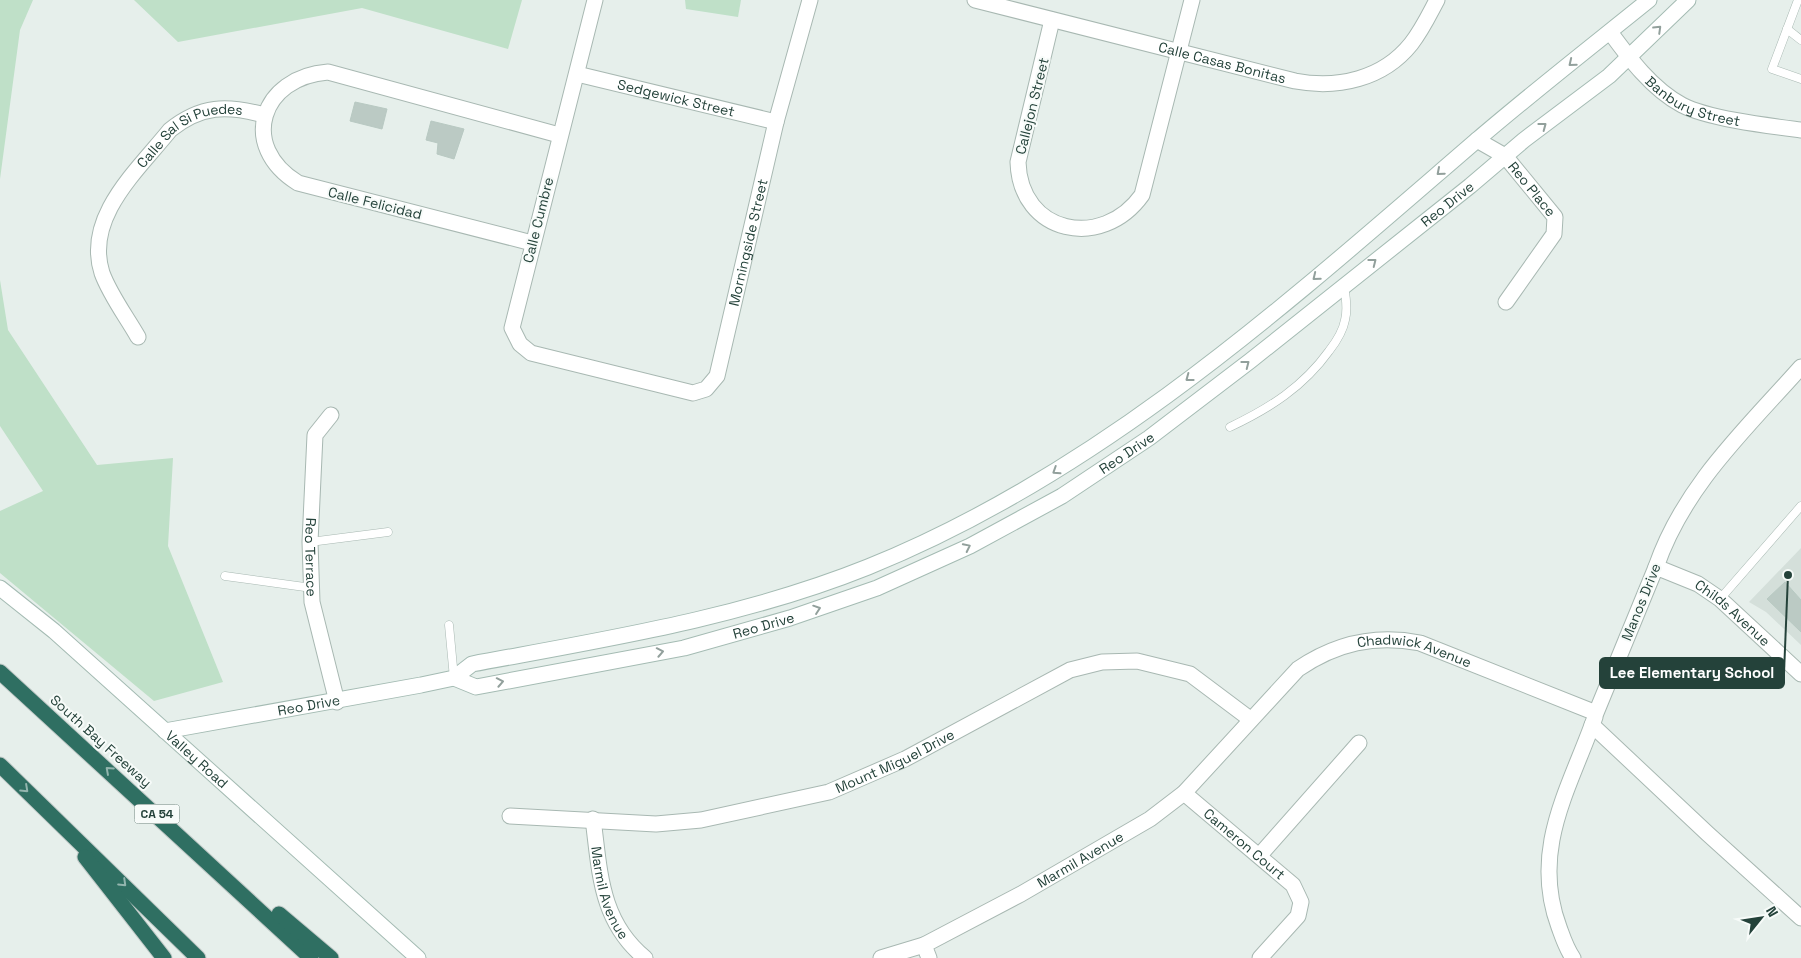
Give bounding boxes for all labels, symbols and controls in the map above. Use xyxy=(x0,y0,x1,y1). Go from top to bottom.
one-way arrow xyxy=(1653,25,1662,34)
street label: Calle Casas Bonitas xyxy=(1157,38,1288,87)
street label: Callejon Street xyxy=(1011,56,1053,156)
one-way arrow xyxy=(1569,57,1578,65)
street label: Banbury Street xyxy=(1642,72,1742,130)
street label: Sedgewick Street xyxy=(616,75,737,121)
street label: Calle Sal Si Puedes xyxy=(133,100,244,172)
one-way arrow xyxy=(1537,123,1546,131)
street label: Reo Place xyxy=(1504,158,1560,220)
one-way arrow xyxy=(1437,166,1446,175)
street label: Calle Cumbre xyxy=(519,175,557,265)
street label: Morningside Street xyxy=(725,177,772,308)
street label: Reo Drive xyxy=(1417,177,1478,231)
street label: Calle Felicidad xyxy=(326,183,424,223)
one-way arrow xyxy=(1367,259,1376,267)
one-way arrow xyxy=(1313,271,1322,279)
one-way arrow xyxy=(1240,361,1249,369)
one-way arrow xyxy=(1185,372,1195,381)
street label: Reo Drive xyxy=(1095,428,1158,478)
one-way arrow xyxy=(1052,465,1061,475)
street label: Reo Terrace xyxy=(301,517,321,597)
one-way arrow xyxy=(961,543,970,553)
street label: Manos Drive xyxy=(1617,561,1665,643)
street label: Childs Avenue xyxy=(1691,576,1774,650)
one-way arrow xyxy=(812,605,820,615)
street label: Reo Drive xyxy=(731,608,796,643)
street label: Chadwick Avenue xyxy=(1355,631,1474,672)
one-way arrow xyxy=(656,648,664,658)
callout: Lee Elementary School xyxy=(1600,658,1784,688)
text: Lee Elementary School xyxy=(1610,663,1774,682)
one-way arrow xyxy=(496,678,505,688)
street label: South Bay Freeway xyxy=(47,691,155,791)
street label: Reo Drive xyxy=(276,691,341,720)
street label: Mount Miguel Drive xyxy=(832,725,957,797)
street label: Valley Road xyxy=(162,727,232,792)
one-way arrow xyxy=(106,767,115,776)
one-way arrow xyxy=(20,783,29,792)
road number: CA 54 xyxy=(134,804,180,824)
street label: Cameron Court xyxy=(1200,804,1289,883)
street label: Marmil Avenue xyxy=(1034,827,1127,892)
street label: Marmil Avenue xyxy=(587,845,633,943)
one-way arrow xyxy=(117,877,126,886)
north arrow xyxy=(1736,893,1786,943)
text: N xyxy=(1762,903,1782,920)

